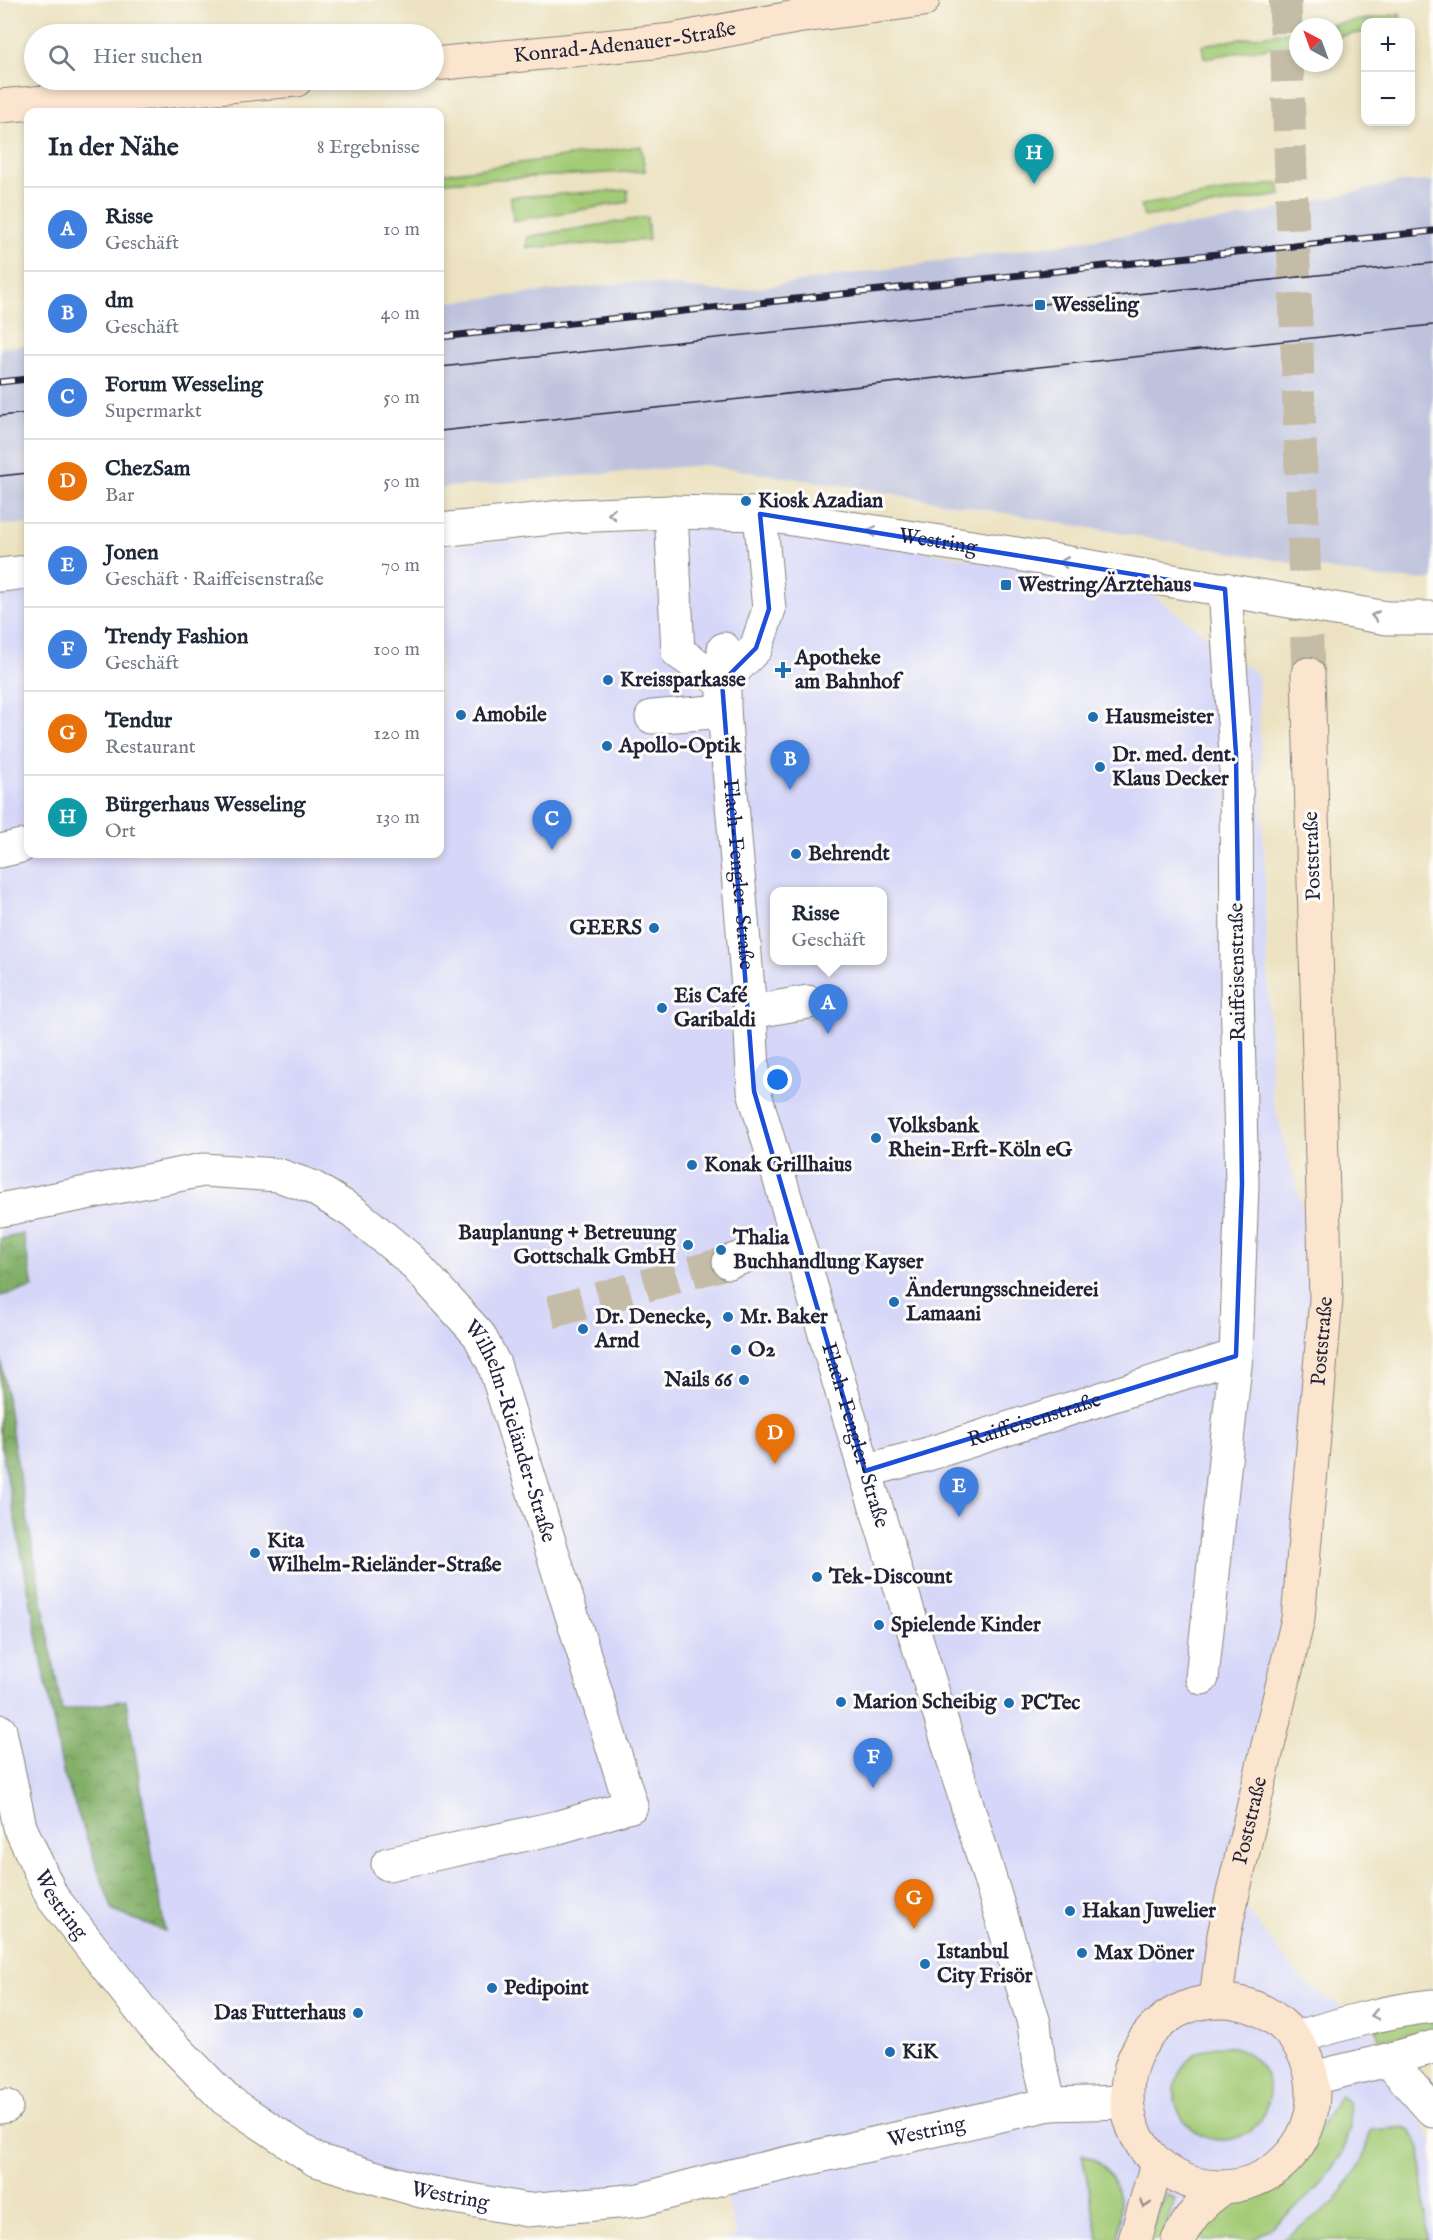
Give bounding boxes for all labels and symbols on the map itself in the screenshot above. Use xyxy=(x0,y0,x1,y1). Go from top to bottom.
street label: Konrad-Adenauer-Straße xyxy=(512,15,739,69)
north arrow xyxy=(1289,18,1343,72)
pin: H xyxy=(1014,134,1054,184)
place label: Wesseling xyxy=(1051,292,1140,319)
marker: Wesseling xyxy=(1033,298,1047,312)
place label: Kiosk Azadian xyxy=(758,488,883,515)
marker: Kiosk Azadian xyxy=(739,494,753,508)
one-way arrow xyxy=(608,508,617,521)
street label: Westring xyxy=(897,522,980,561)
one-way arrow xyxy=(867,525,877,538)
one-way arrow xyxy=(1059,556,1069,568)
place label: Westring/Ärztehaus xyxy=(1017,571,1191,599)
marker: Westring/Ärztehaus xyxy=(999,578,1013,592)
one-way arrow xyxy=(1370,610,1380,623)
place label: Apotheke am Bahnhof xyxy=(794,645,904,696)
marker: Apotheke am Bahnhof xyxy=(776,663,790,677)
place label: Kreissparkasse xyxy=(620,667,746,694)
marker: Kreissparkasse xyxy=(601,673,615,687)
place label: Amobile xyxy=(472,702,547,729)
place label: Hausmeister xyxy=(1105,704,1214,731)
marker: Amobile xyxy=(454,708,468,722)
marker: Hausmeister xyxy=(1086,710,1100,724)
place label: Apollo-Optik xyxy=(618,733,742,760)
marker: Apollo-Optik xyxy=(600,739,614,753)
pin: B xyxy=(770,740,810,790)
place label: Dr. med. dent. Klaus Decker xyxy=(1112,742,1235,793)
marker: Dr. med. dent. Klaus Decker xyxy=(1093,760,1107,774)
street label: Flach-Fengler-Straße xyxy=(716,778,760,971)
pin: C xyxy=(532,800,572,850)
street label: Poststraße xyxy=(1298,810,1328,901)
place label: Behrendt xyxy=(808,841,890,868)
marker: Behrendt xyxy=(789,847,803,861)
street label: Raiffeisenstraße xyxy=(1223,902,1253,1041)
place label: GEERS xyxy=(570,915,642,942)
marker: GEERS xyxy=(647,921,661,935)
place label: Eis Café Garibaldi xyxy=(674,983,756,1034)
pin: A xyxy=(808,984,848,1034)
marker: Eis Café Garibaldi xyxy=(655,1001,669,1015)
your location xyxy=(763,1065,792,1094)
place label: Volksbank Rhein-Erft-Köln eG xyxy=(887,1113,1073,1164)
marker: Volksbank Rhein-Erft-Köln eG xyxy=(869,1131,883,1145)
place label: Konak Grillhaius xyxy=(704,1152,852,1179)
marker: Konak Grillhaius xyxy=(685,1158,699,1172)
place label: Bauplanung + Betreuung Gottschalk GmbH xyxy=(458,1220,677,1271)
place label: Thalia Buchhandlung Kayser xyxy=(732,1225,924,1276)
marker: Bauplanung + Betreuung Gottschalk GmbH xyxy=(681,1238,695,1252)
marker: Thalia Buchhandlung Kayser xyxy=(714,1243,728,1257)
place label: Änderungsschneiderei Lamaani xyxy=(905,1276,1099,1328)
marker: Änderungsschneiderei Lamaani xyxy=(887,1295,901,1309)
street label: Poststraße xyxy=(1305,1295,1340,1387)
place label: Dr. Denecke, Arnd xyxy=(594,1304,711,1355)
place label: Mr. Baker xyxy=(740,1304,828,1331)
marker: Mr. Baker xyxy=(721,1310,735,1324)
street label: Wilhelm-Rieländer-Straße xyxy=(458,1314,562,1546)
marker: Dr. Denecke, Arnd xyxy=(576,1322,590,1336)
place label: O2 xyxy=(748,1337,775,1364)
street label: Flach-Fengler-Straße xyxy=(815,1340,895,1531)
marker: O2 xyxy=(729,1343,743,1357)
place label: Nails 66 xyxy=(663,1367,733,1394)
marker: Nails 66 xyxy=(737,1373,751,1387)
street label: Raiffeisenstraße xyxy=(964,1386,1105,1454)
pin: D xyxy=(756,1414,794,1464)
pin: E xyxy=(940,1468,978,1517)
place label: Kita Wilhelm-Rieländer-Straße xyxy=(266,1528,502,1579)
marker: Kita Wilhelm-Rieländer-Straße xyxy=(248,1546,262,1560)
place label: Tek-Discount xyxy=(828,1564,953,1591)
marker: Tek-Discount xyxy=(810,1570,824,1584)
place label: Spielende Kinder xyxy=(891,1612,1041,1639)
marker: Spielende Kinder xyxy=(872,1618,886,1632)
place label: Marion Scheibig xyxy=(853,1689,997,1716)
place label: PCTec xyxy=(1021,1690,1080,1717)
marker: Marion Scheibig xyxy=(834,1695,848,1709)
marker: PCTec xyxy=(1002,1696,1016,1710)
pin: F xyxy=(854,1738,892,1788)
street label: Poststraße xyxy=(1227,1773,1274,1867)
street label: Westring xyxy=(28,1865,94,1946)
pin: G xyxy=(894,1880,934,1929)
place label: Hakan Juwelier xyxy=(1082,1898,1216,1925)
marker: Hakan Juwelier xyxy=(1063,1904,1077,1918)
place label: Istanbul City Frisör xyxy=(937,1939,1033,1990)
place label: Max Döner xyxy=(1094,1940,1195,1967)
marker: Max Döner xyxy=(1075,1946,1089,1960)
marker: Istanbul City Frisör xyxy=(918,1957,932,1971)
place label: Pedipoint xyxy=(504,1975,590,2002)
marker: Pedipoint xyxy=(485,1981,499,1995)
place label: Das Futterhaus xyxy=(214,2000,346,2027)
marker: Das Futterhaus xyxy=(351,2006,365,2020)
one-way arrow xyxy=(1371,2008,1381,2021)
place label: KiK xyxy=(902,2039,939,2066)
marker: KiK xyxy=(883,2045,897,2059)
street label: Westring xyxy=(885,2110,969,2154)
street label: Westring xyxy=(408,2175,492,2217)
one-way arrow xyxy=(1140,2198,1152,2209)

